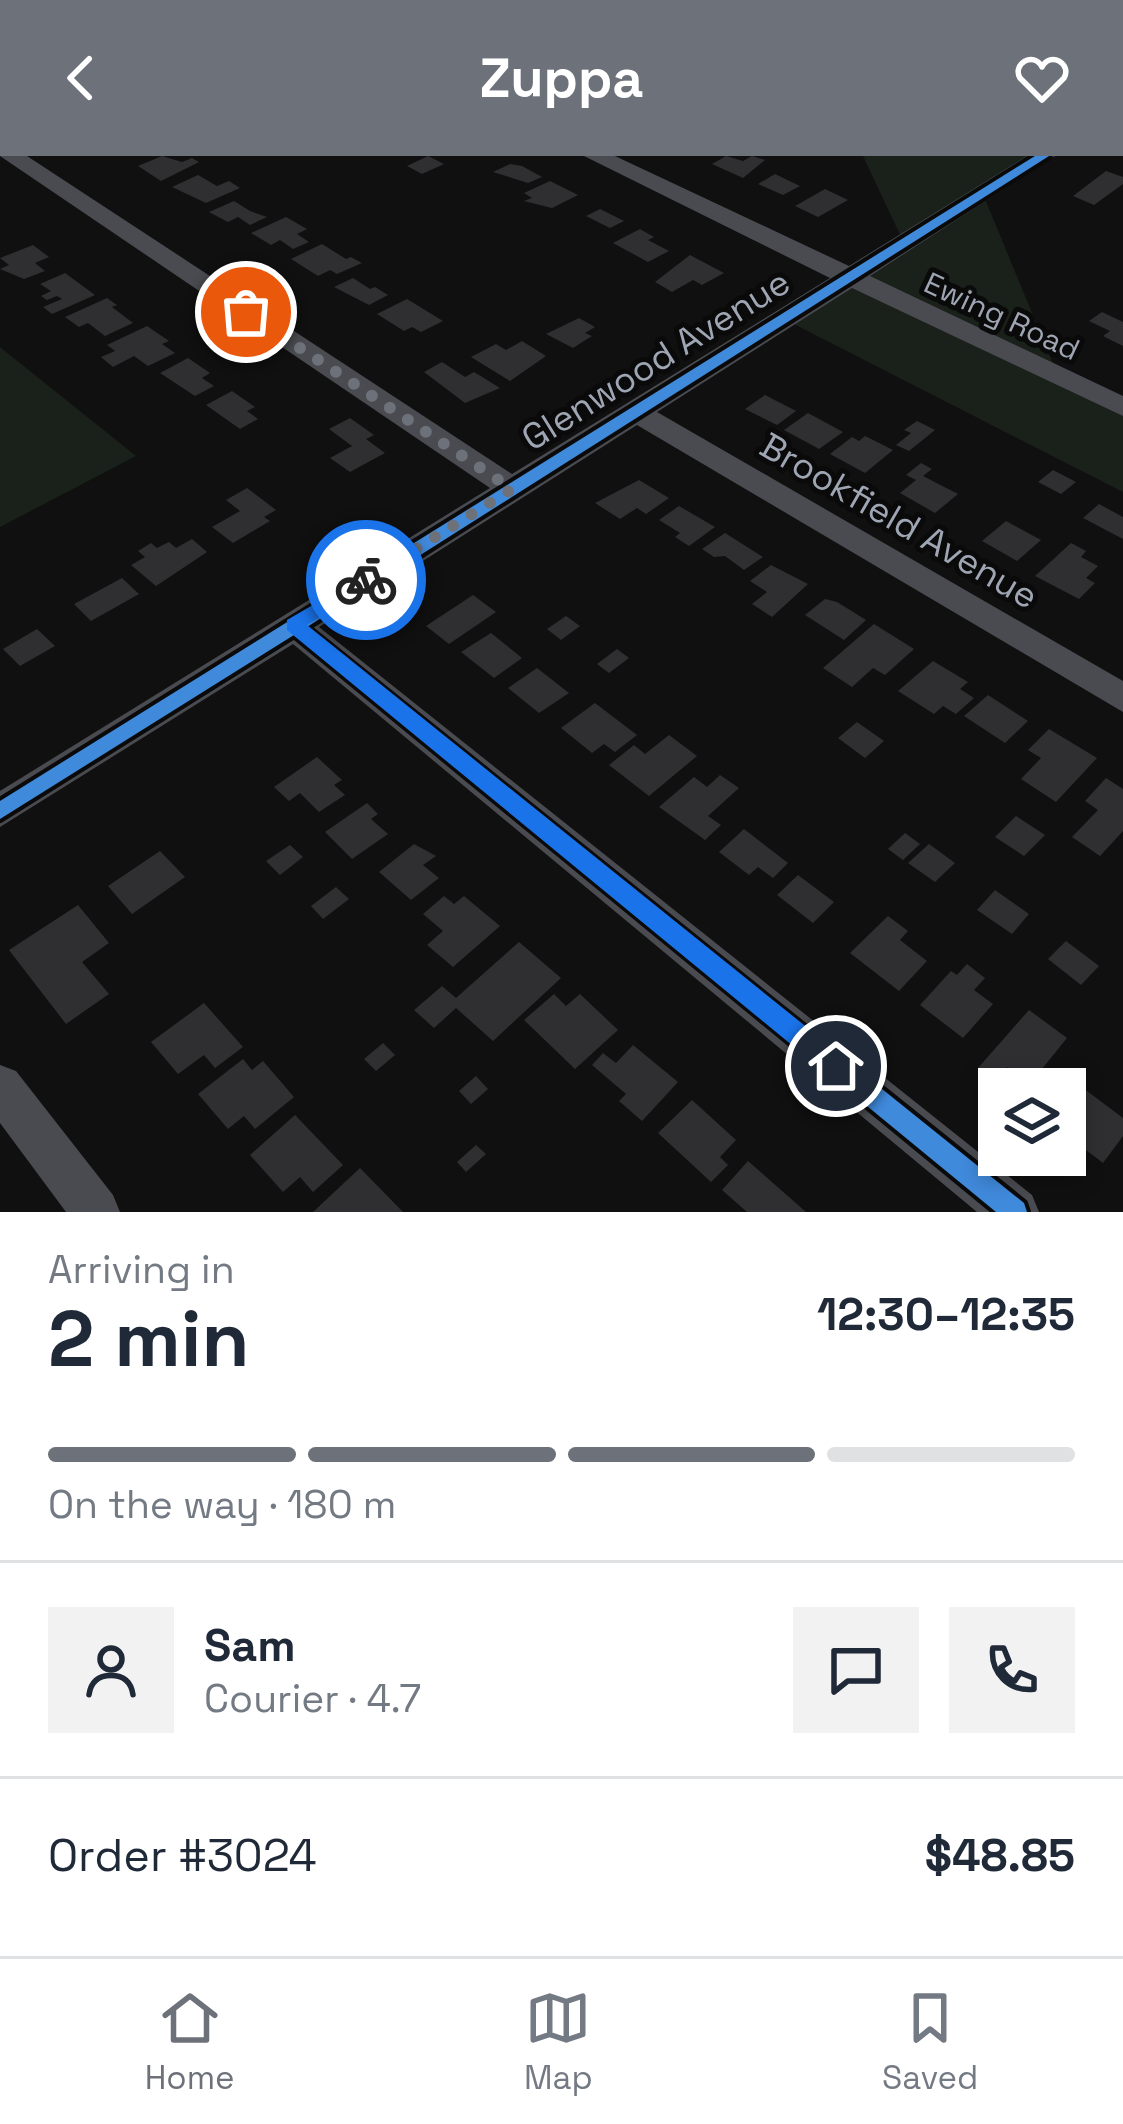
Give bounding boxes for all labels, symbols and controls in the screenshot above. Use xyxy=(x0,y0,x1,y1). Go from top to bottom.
text: Zuppa xyxy=(479,44,644,113)
icon: back xyxy=(48,45,114,111)
icon: heart xyxy=(1009,45,1075,111)
street label: Glenwood Avenue xyxy=(513,259,799,461)
pin xyxy=(195,261,297,363)
street label: Ewing Road xyxy=(918,263,1086,369)
icon: bag xyxy=(213,279,279,345)
street label: Brookfield Avenue xyxy=(752,423,1046,619)
courier xyxy=(306,520,426,640)
icon: bike xyxy=(333,547,399,613)
pin xyxy=(785,1015,887,1117)
icon: home xyxy=(803,1033,869,1099)
map controls xyxy=(978,1068,1086,1176)
button: layers xyxy=(978,1068,1086,1176)
text: Arriving in xyxy=(48,1245,235,1294)
text: 12:30–12:35 xyxy=(817,1286,1075,1343)
text: 2 min xyxy=(48,1289,250,1389)
text: On the way · 180 m xyxy=(48,1480,396,1529)
button: person xyxy=(48,1607,174,1733)
button: chat xyxy=(793,1607,919,1733)
button: phone xyxy=(949,1607,1075,1733)
text: Sam xyxy=(204,1617,296,1674)
text: Courier · 4.7 xyxy=(204,1674,421,1723)
text: Order #3024 xyxy=(48,1827,317,1884)
text: $48.85 xyxy=(925,1827,1075,1884)
tab: Home xyxy=(145,1985,235,2099)
tab: Map xyxy=(524,1985,593,2099)
tab: Saved xyxy=(882,1985,978,2099)

